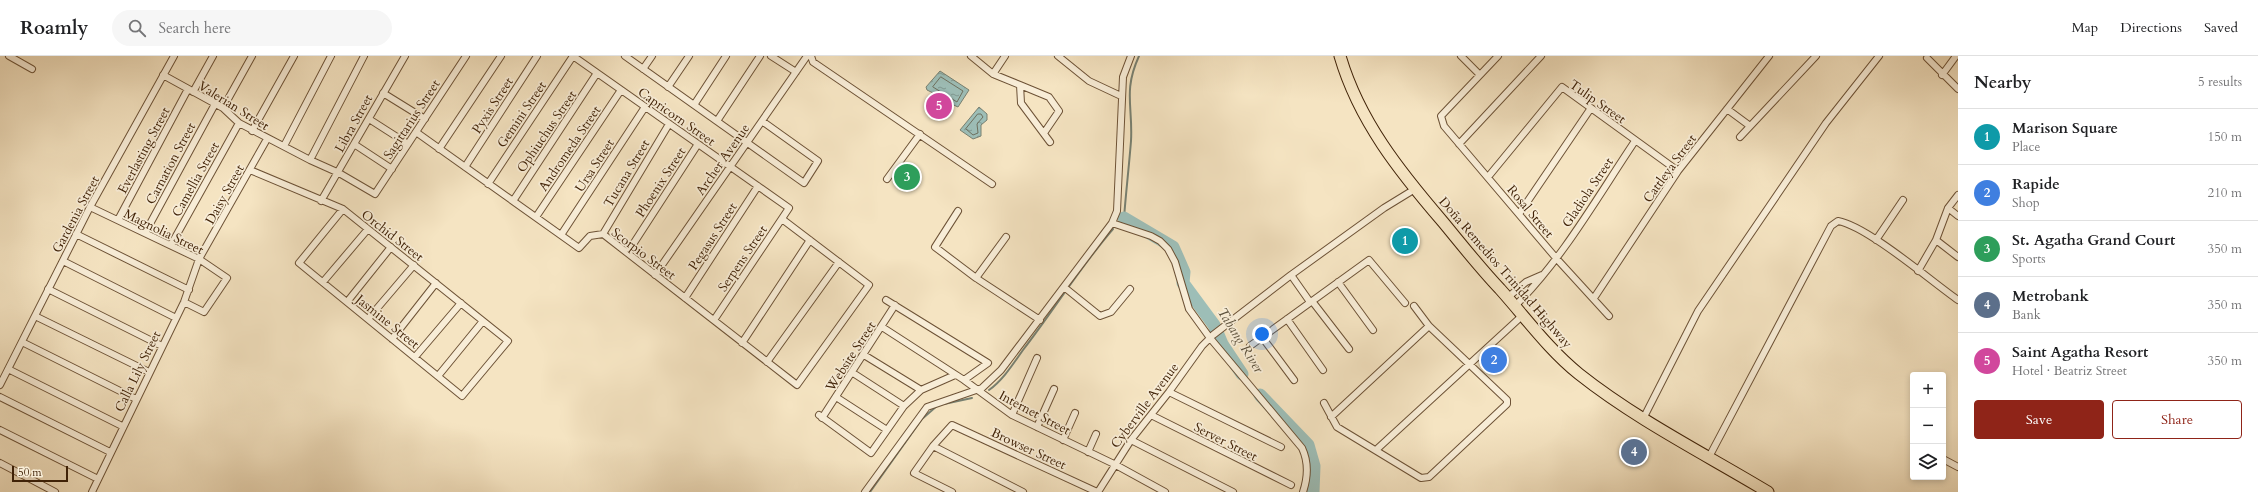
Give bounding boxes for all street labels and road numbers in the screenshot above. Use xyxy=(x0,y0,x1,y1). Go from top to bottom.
street label: Pyxis Street xyxy=(468,74,518,137)
street label: Sagittarius Street xyxy=(379,76,444,163)
street label: Tulip Street xyxy=(1566,76,1629,128)
street label: Valerian Street xyxy=(195,77,272,135)
street label: Gemini Street xyxy=(493,78,551,151)
street label: Capricorn Street xyxy=(634,83,719,150)
street label: Ophiuchus Street xyxy=(513,87,581,176)
street label: Libra Street xyxy=(331,91,377,156)
street label: Andromeda Street xyxy=(535,102,605,195)
street label: Everlasting Street xyxy=(113,104,174,197)
street label: Carnation Street xyxy=(142,119,200,208)
street label: Archer Avenue xyxy=(692,120,754,199)
street label: Cattleya Street xyxy=(1639,131,1701,206)
street label: Ursa Street xyxy=(571,135,619,196)
street label: Tucana Street xyxy=(600,136,654,211)
street label: Camellia Street xyxy=(168,139,224,220)
street label: Phoenix Street xyxy=(631,144,690,221)
street label: Gladiola Street xyxy=(1558,154,1618,231)
street label: Daisy Street xyxy=(201,161,249,228)
street label: Gardenia Street xyxy=(48,173,104,256)
street label: Rosal Street xyxy=(1503,181,1558,242)
street label: Doña Remedios Trinidad Highway xyxy=(1434,193,1576,352)
street label: Pegasus Street xyxy=(684,199,741,274)
street label: Magnolia Street xyxy=(121,205,207,259)
street label: Orchid Street xyxy=(358,206,427,266)
street label: Serpens Street xyxy=(714,222,772,295)
street label: Scorpio Street xyxy=(607,224,679,284)
street label: Jasmine Street xyxy=(350,289,423,353)
street label: Website Street xyxy=(821,318,880,396)
street label: Calla Lily Street xyxy=(111,328,165,415)
street label: Cyberville Avenue xyxy=(1107,359,1183,452)
street label: Internet Street xyxy=(996,386,1074,439)
street label: Server Street xyxy=(1191,418,1260,466)
street label: Browser Street xyxy=(988,424,1069,474)

